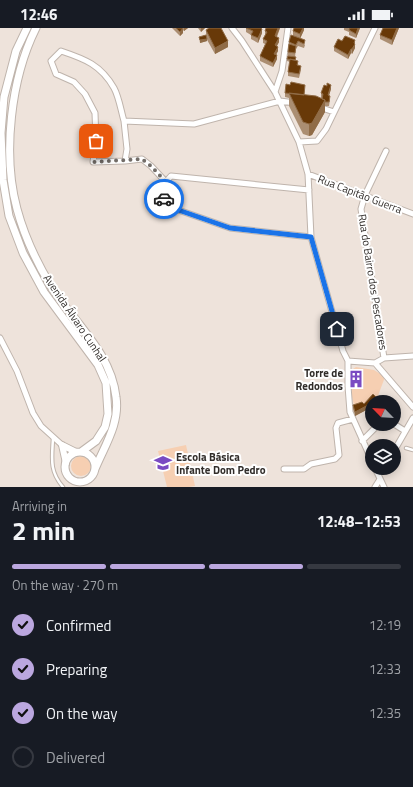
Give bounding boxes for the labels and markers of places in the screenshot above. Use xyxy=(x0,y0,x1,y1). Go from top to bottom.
pin xyxy=(79,124,113,158)
pin xyxy=(320,312,354,346)
place label: Torre de Redondos xyxy=(296,365,343,394)
building icon: Torre de Redondos xyxy=(346,369,366,389)
place label: Escola Básica Infante Dom Pedro xyxy=(176,449,266,478)
school or university icon: Escola Básica Infante Dom Pedro xyxy=(153,453,173,473)

